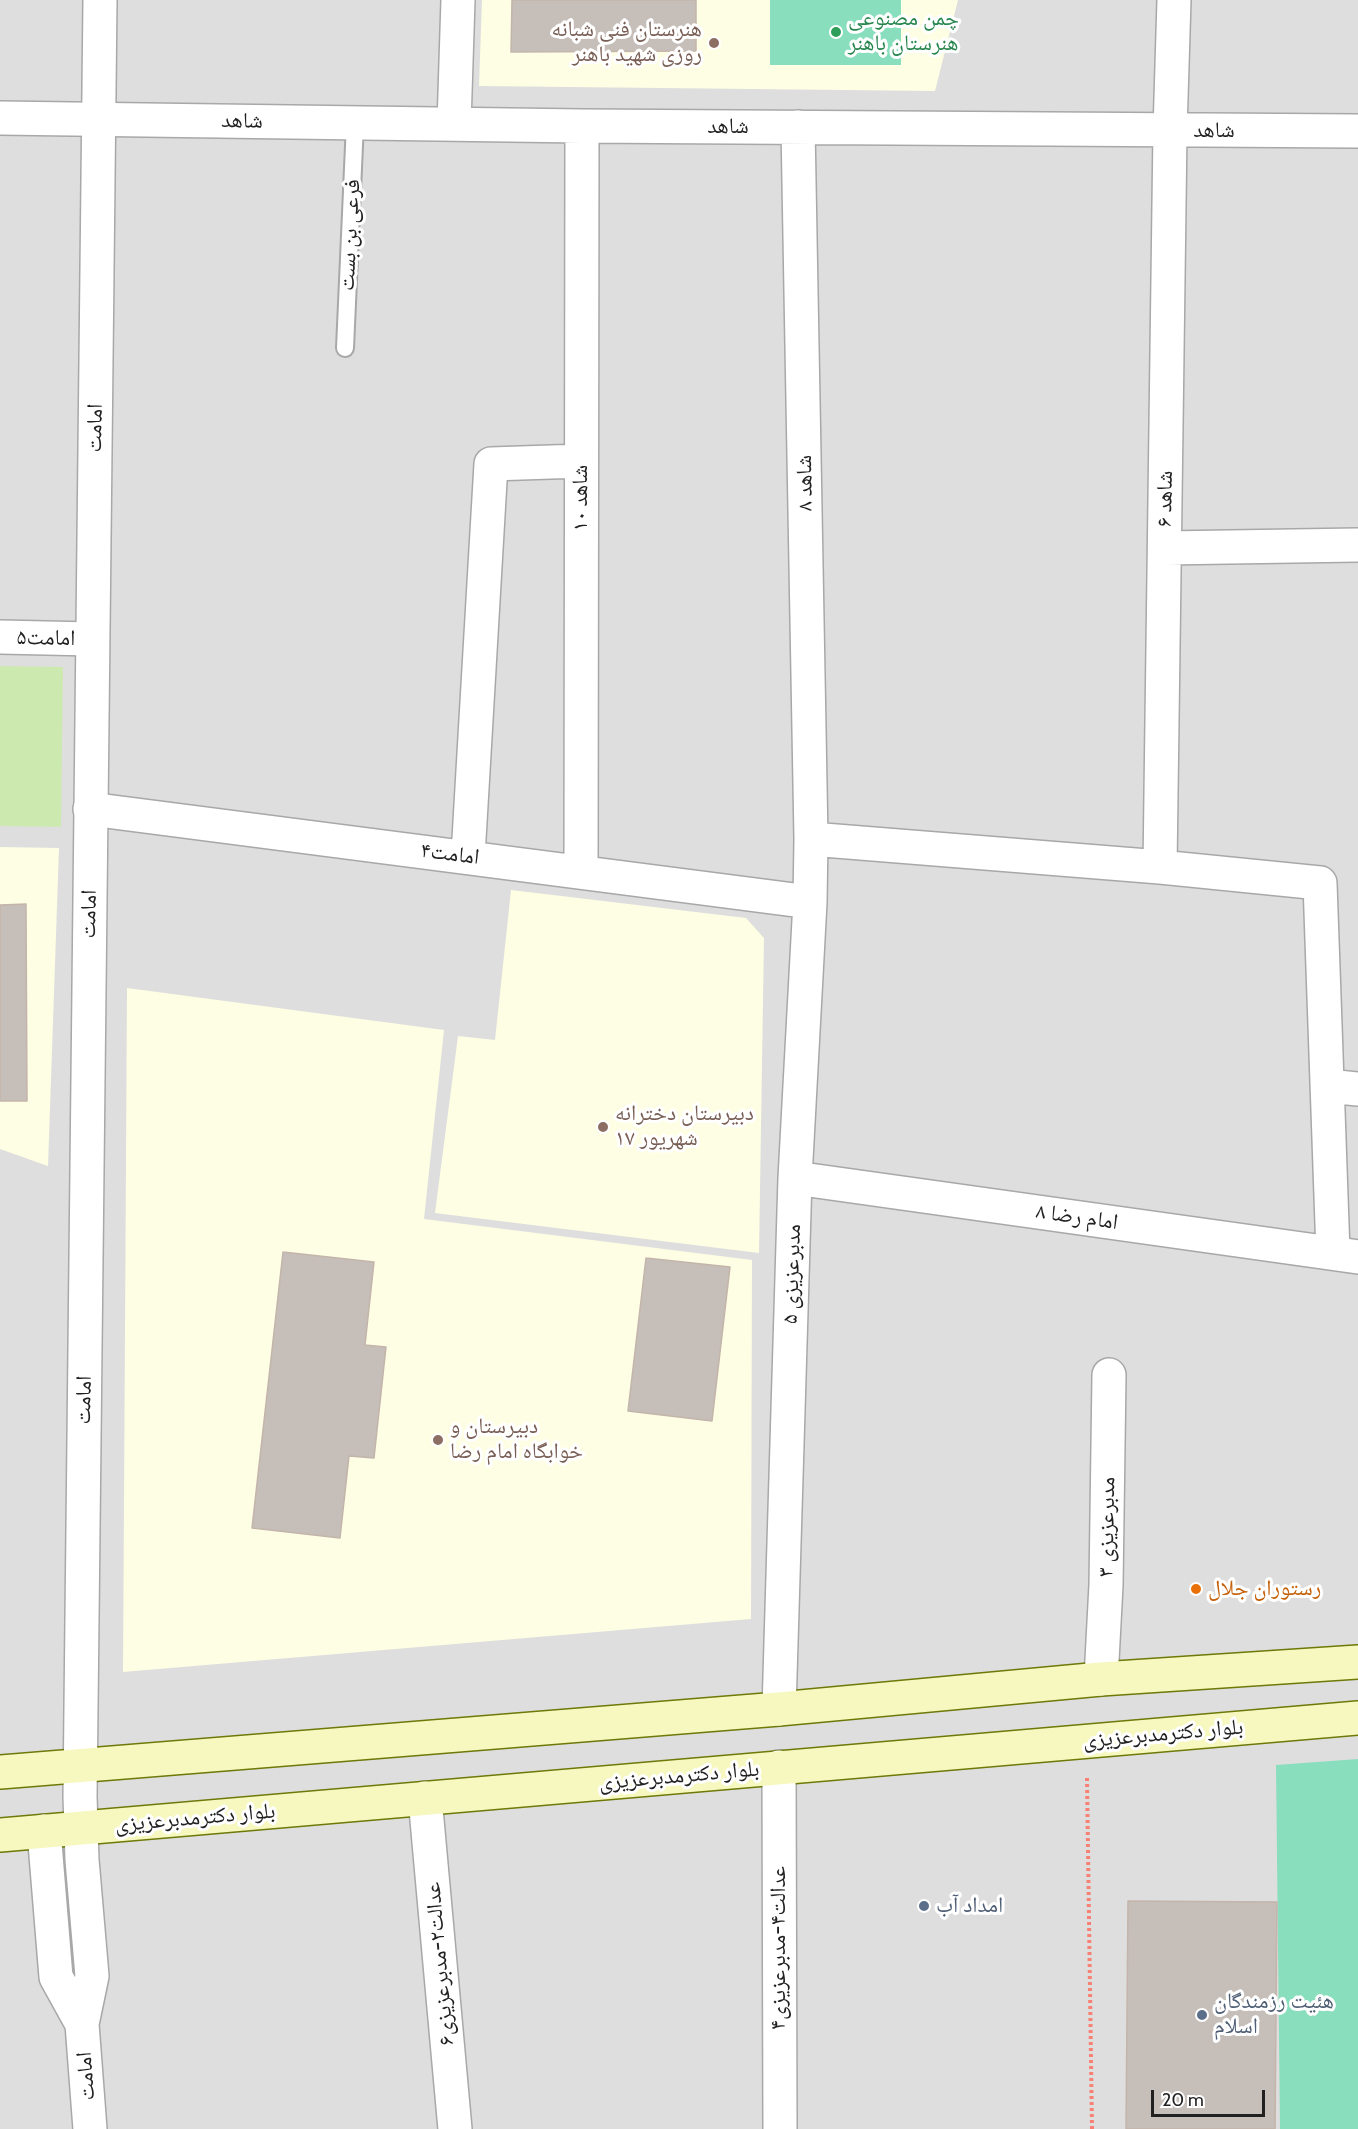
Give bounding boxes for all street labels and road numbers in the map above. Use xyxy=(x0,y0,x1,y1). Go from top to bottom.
street label: شاهد xyxy=(221,107,263,135)
street label: شاهد xyxy=(707,114,749,140)
street label: شاهد xyxy=(1193,118,1235,144)
street label: فرعی بن بست xyxy=(334,178,366,292)
street label: امامت xyxy=(81,403,109,453)
street label: شاهد ۸ xyxy=(791,455,819,511)
street label: شاهد ۱۰ xyxy=(568,465,594,531)
street label: شاهد ۶ xyxy=(1151,471,1179,527)
street label: امامت۵ xyxy=(16,624,76,652)
street label: امامت۴ xyxy=(419,837,481,871)
street label: امامت xyxy=(75,889,103,939)
street label: امام رضا ۸ xyxy=(1034,1198,1120,1236)
street label: مدبرعزیزی ۵ xyxy=(777,1223,807,1325)
street label: امامت xyxy=(70,1375,98,1425)
street label: مدبرعزیزی ۳ xyxy=(1093,1477,1121,1577)
street label: بلوار دکترمدبرعزیزی xyxy=(1082,1714,1244,1754)
street label: بلوار دکترمدبرعزیزی xyxy=(598,1756,760,1796)
street label: بلوار دکترمدبرعزیزی xyxy=(114,1798,276,1838)
street label: عدالت۴-مدبرعزیزی۴ xyxy=(766,1866,792,2030)
street label: عدالت۲-مدبرعزیزی۶ xyxy=(420,1881,460,2047)
street label: امامت xyxy=(71,2051,101,2101)

